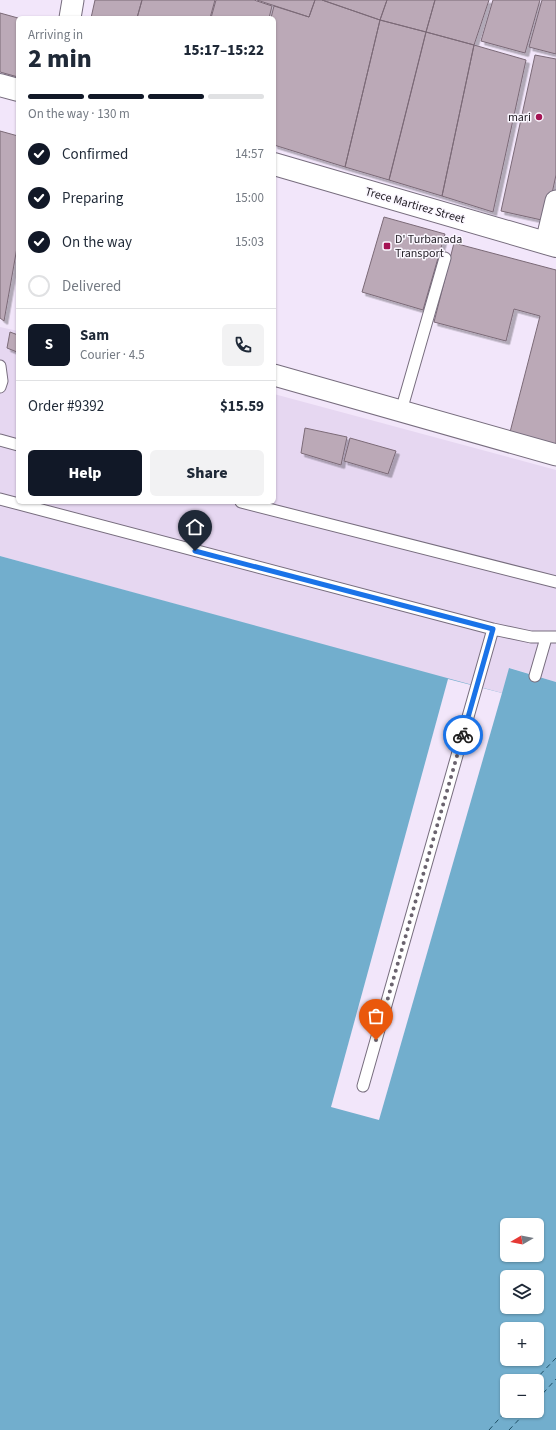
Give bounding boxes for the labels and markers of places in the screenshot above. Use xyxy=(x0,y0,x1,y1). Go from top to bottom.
place label: mari xyxy=(508,109,531,126)
marker: mari xyxy=(534,112,544,122)
place label: D' Turbanada Transport xyxy=(395,231,462,262)
marker: D' Turbanada Transport xyxy=(382,241,392,251)
pin xyxy=(178,510,212,551)
pin xyxy=(359,999,393,1040)

